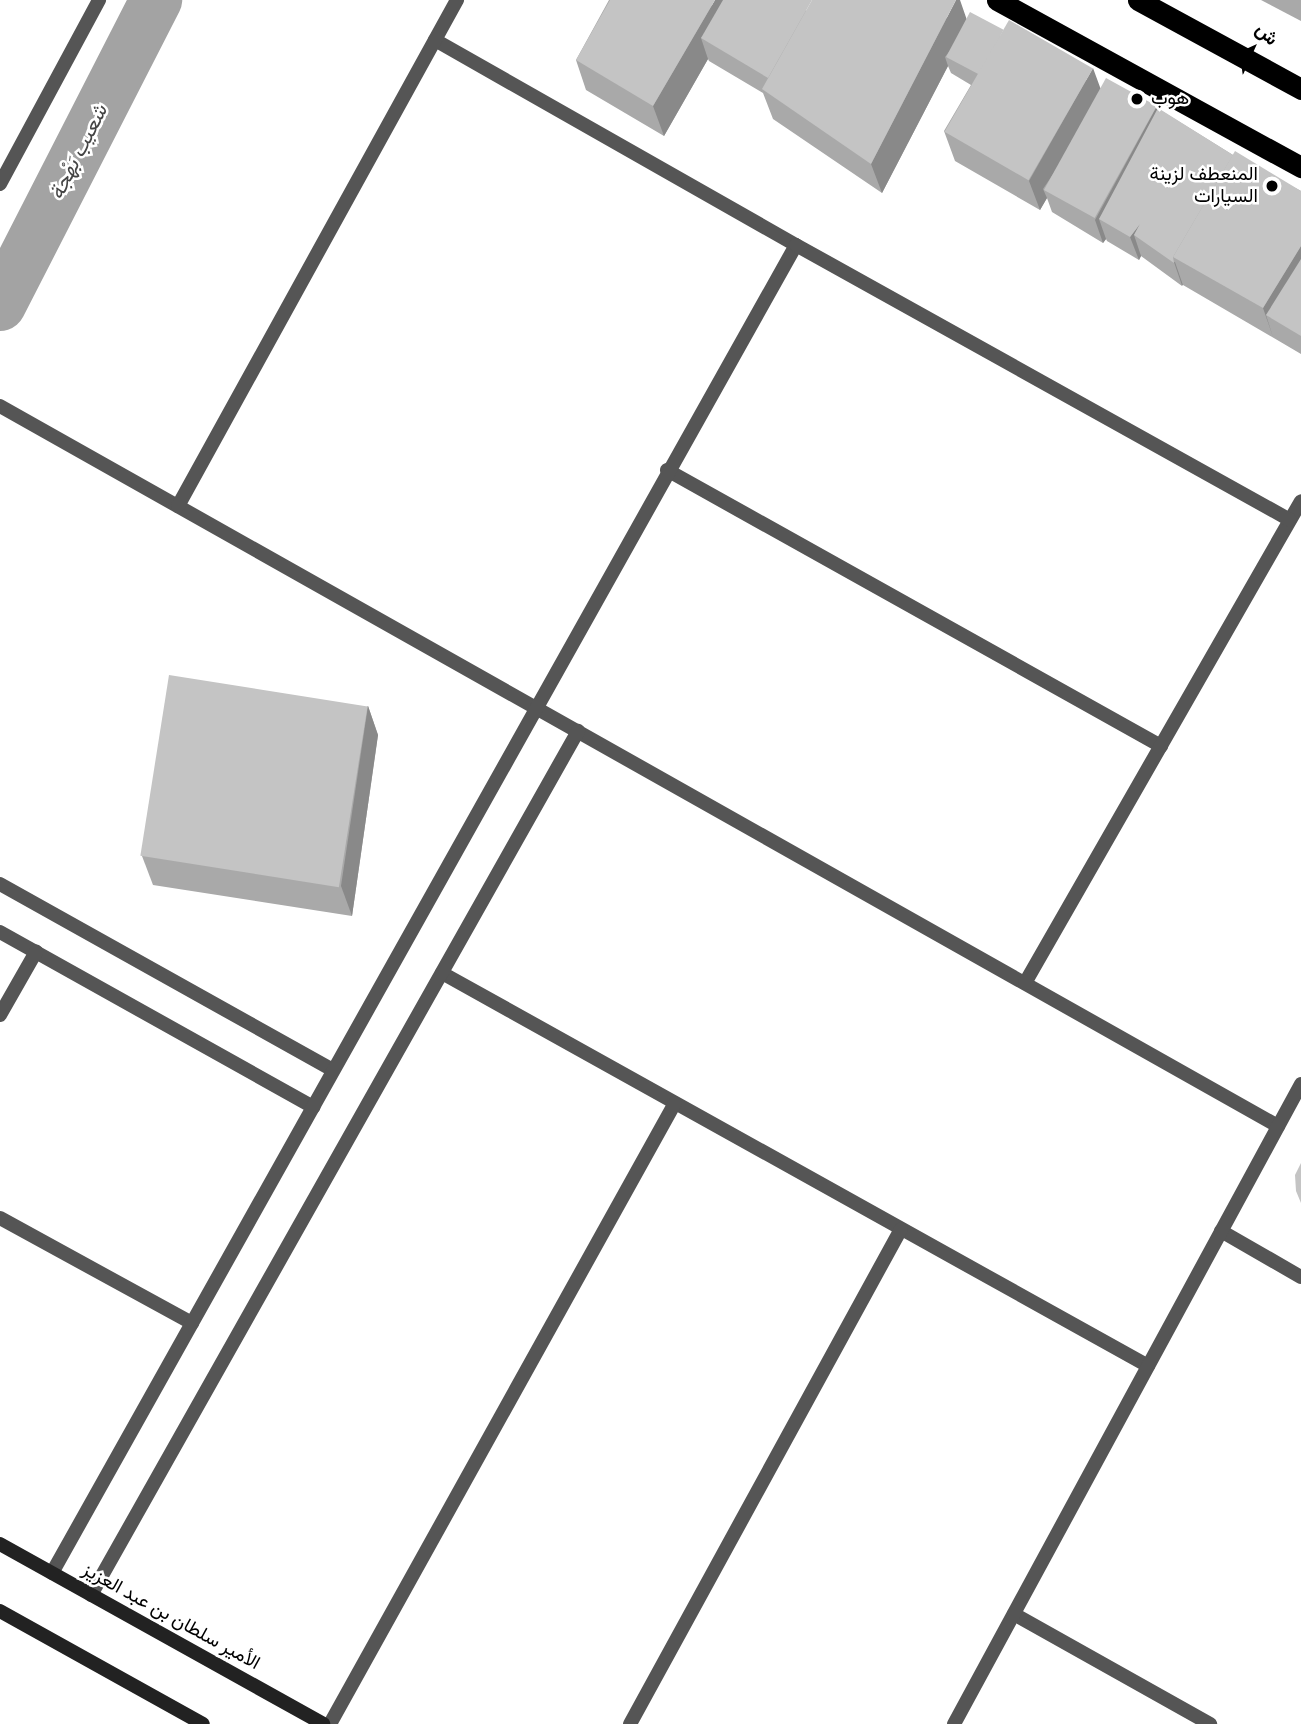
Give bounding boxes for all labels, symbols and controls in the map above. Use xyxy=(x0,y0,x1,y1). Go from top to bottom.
north arrow xyxy=(1217,14,1287,84)
text: ش xyxy=(1250,17,1284,51)
place label: هوب xyxy=(1151,88,1189,110)
marker: هوب xyxy=(1129,91,1145,107)
water label: شعيب بَهْجة xyxy=(43,100,113,204)
place label: المنعطف لزينة السيارات xyxy=(1150,164,1258,208)
marker: المنعطف لزينة السيارات xyxy=(1264,178,1280,194)
street label: الأمير سلطان بن عبد العزيز xyxy=(78,1559,264,1675)

